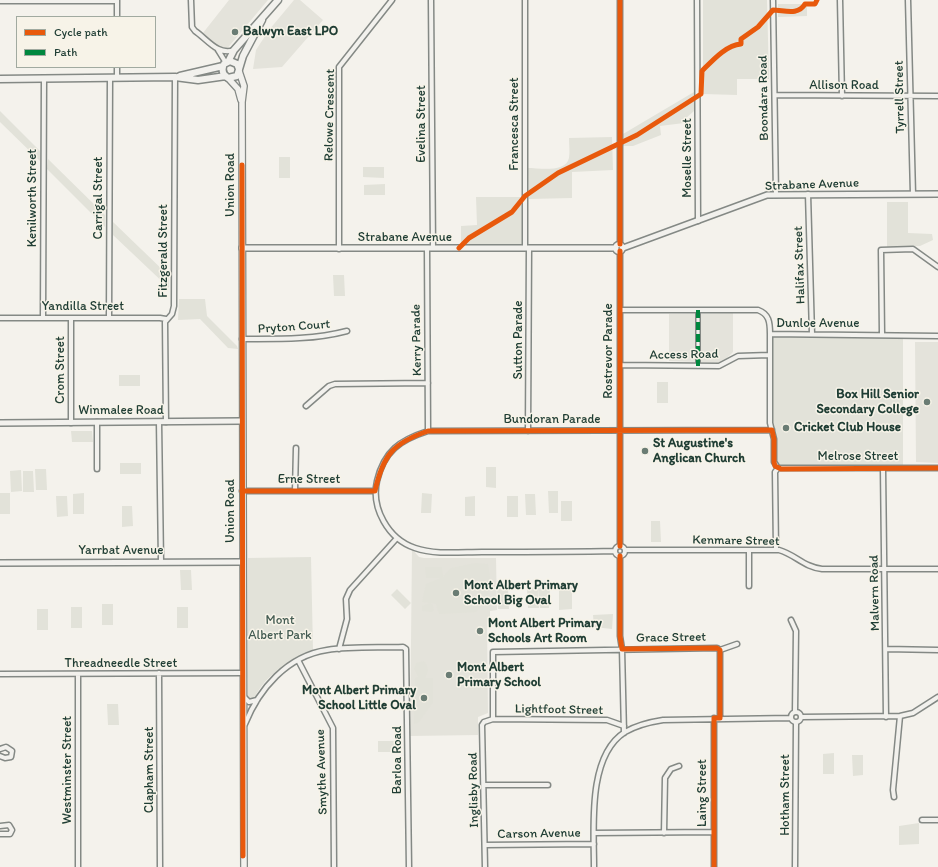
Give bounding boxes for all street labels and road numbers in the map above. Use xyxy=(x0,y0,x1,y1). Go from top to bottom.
street label: Boondara Road xyxy=(755,55,773,141)
street label: Tyrrell Street xyxy=(892,60,908,134)
street label: Relowe Crescent xyxy=(321,69,339,161)
street label: Francesca Street xyxy=(507,77,523,171)
street label: Allison Road xyxy=(809,78,879,94)
street label: Evelina Street xyxy=(414,85,430,163)
street label: Moselle Street xyxy=(680,118,696,198)
street label: Kenilworth Street xyxy=(25,149,41,247)
street label: Union Road xyxy=(223,153,239,217)
street label: Carrigal Street xyxy=(91,157,107,239)
street label: Strabane Avenue xyxy=(765,176,859,194)
street label: Fitzgerald Street xyxy=(156,204,172,298)
street label: Halifax Street xyxy=(791,226,809,304)
street label: Strabane Avenue xyxy=(358,230,452,246)
street label: Yandilla Street xyxy=(42,299,124,315)
street label: Sutton Parade xyxy=(511,300,527,380)
street label: Rostrevor Parade xyxy=(601,303,617,399)
street label: Kerry Parade xyxy=(409,304,425,376)
street label: Dunloe Avenue xyxy=(776,316,860,332)
street label: Pryton Court xyxy=(257,317,331,337)
street label: Crom Street xyxy=(53,336,69,404)
street label: Access Road xyxy=(649,347,719,363)
street label: Winmalee Road xyxy=(78,403,164,419)
street label: Bundoran Parade xyxy=(503,412,601,428)
street label: Melrose Street xyxy=(817,449,899,465)
street label: Erne Street xyxy=(278,472,340,488)
street label: Union Road xyxy=(223,479,239,543)
street label: Kenmare Street xyxy=(692,532,780,550)
street label: Yarrbat Avenue xyxy=(78,543,164,559)
street label: Malvern Road xyxy=(867,555,883,631)
street label: Grace Street xyxy=(636,630,706,646)
street label: Threadneedle Street xyxy=(65,656,177,672)
street label: Lightfoot Street xyxy=(515,701,603,719)
street label: Westminster Street xyxy=(60,716,76,824)
street label: Barloa Road xyxy=(390,726,406,794)
street label: Clapham Street xyxy=(142,727,158,813)
street label: Smythe Avenue xyxy=(313,729,331,815)
street label: Inglisby Road xyxy=(466,752,482,828)
street label: Hotham Street xyxy=(778,754,794,836)
street label: Laing Street xyxy=(695,759,711,827)
street label: Carson Avenue xyxy=(497,825,581,843)

